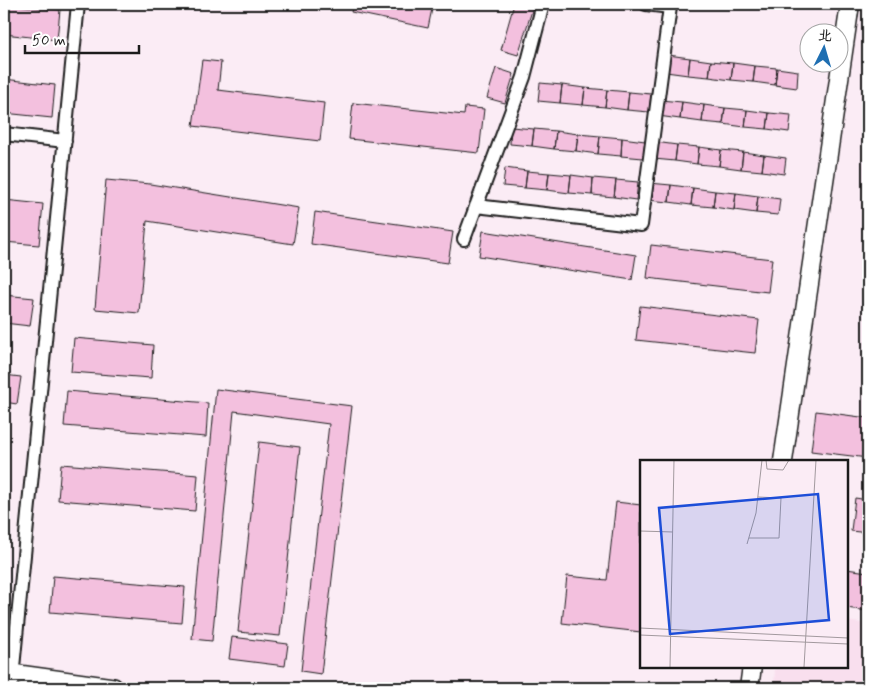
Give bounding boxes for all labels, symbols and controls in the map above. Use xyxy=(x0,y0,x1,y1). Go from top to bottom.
scale bar xyxy=(25,22,139,54)
north arrow xyxy=(800,22,850,72)
text: 北 xyxy=(817,26,833,46)
text: 50 m xyxy=(32,31,66,51)
inset map xyxy=(640,460,847,667)

